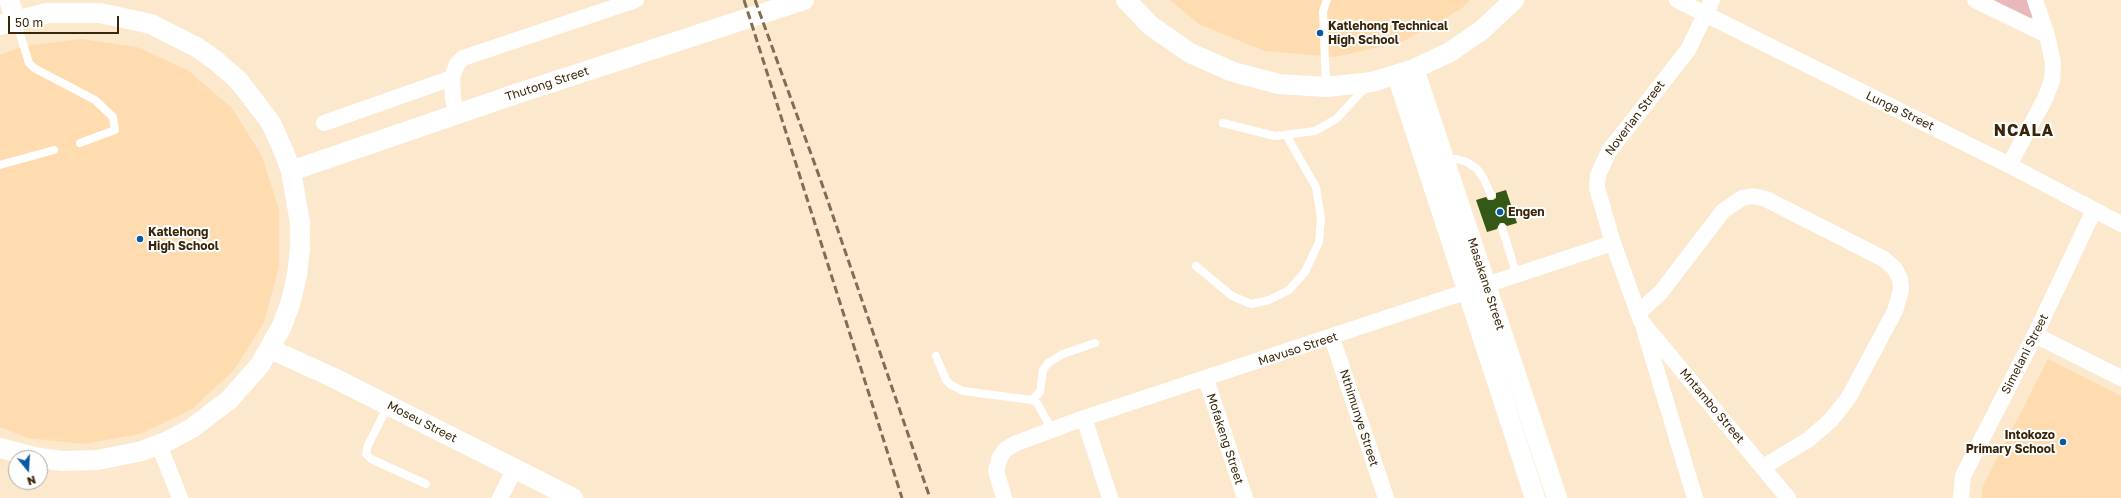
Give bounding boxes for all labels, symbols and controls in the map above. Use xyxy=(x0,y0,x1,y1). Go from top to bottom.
scale bar xyxy=(10,8,121,34)
text: 50 m xyxy=(15,15,43,30)
place label: Katlehong Technical High School xyxy=(1328,19,1448,47)
marker: Katlehong Technical High School xyxy=(1315,28,1325,38)
street label: Thutong Street xyxy=(503,64,591,104)
street label: Noverian Street xyxy=(1602,78,1668,158)
street label: Lunga Street xyxy=(1864,88,1936,134)
district label: NCALA xyxy=(1994,121,2054,141)
place label: Engen xyxy=(1508,205,1544,219)
marker: Engen xyxy=(1495,207,1505,217)
place label: Katlehong High School xyxy=(148,225,219,253)
marker: Katlehong High School xyxy=(135,234,145,244)
street label: Masakane Street xyxy=(1464,236,1508,332)
street label: Simelani Street xyxy=(1999,311,2051,397)
street label: Mavuso Street xyxy=(1256,329,1340,369)
street label: Mntambo Street xyxy=(1677,366,1747,446)
street label: Nthimunye Street xyxy=(1336,368,1382,468)
street label: Mofakeng Street xyxy=(1203,392,1247,486)
street label: Moseu Street xyxy=(385,398,459,446)
place label: Intokozo Primary School xyxy=(1966,428,2055,456)
marker: Intokozo Primary School xyxy=(2058,437,2068,447)
north arrow xyxy=(8,450,48,490)
text: N xyxy=(26,473,38,488)

